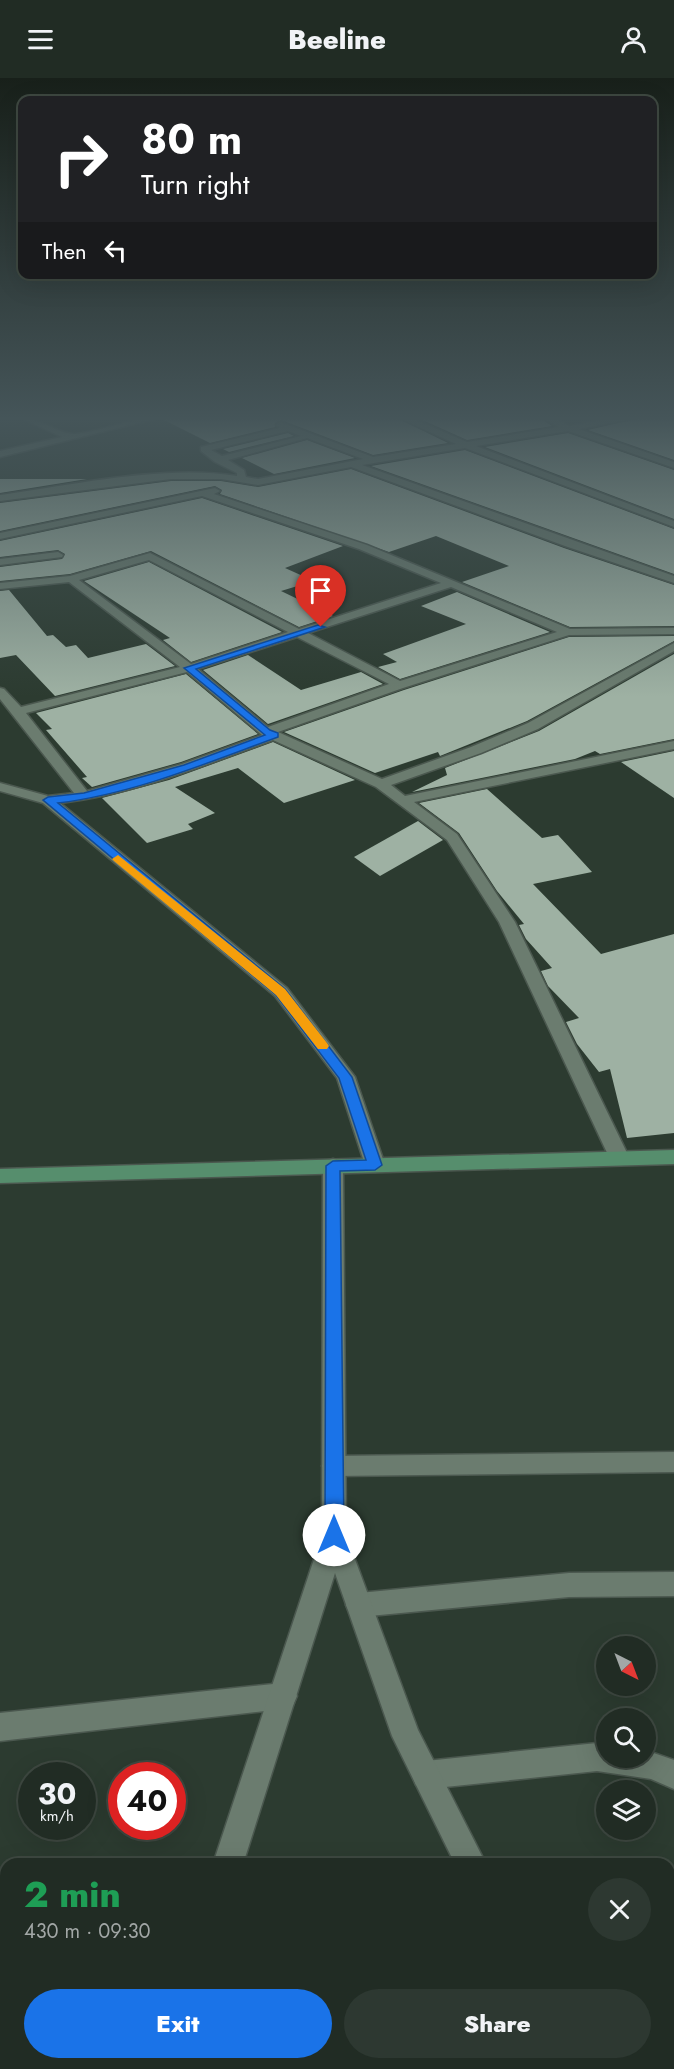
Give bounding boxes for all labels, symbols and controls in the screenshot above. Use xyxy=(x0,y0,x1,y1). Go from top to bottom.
text: Beeline xyxy=(288,20,386,59)
icon: menu xyxy=(24,23,57,56)
icon: person xyxy=(617,23,650,56)
text: 80 m xyxy=(141,109,242,170)
icon: right xyxy=(42,120,120,198)
text: Turn right xyxy=(141,165,249,204)
icon: left xyxy=(99,234,132,267)
text: Then xyxy=(42,235,87,267)
pin xyxy=(295,565,346,627)
icon: arrive xyxy=(304,574,337,607)
position arrow xyxy=(302,1503,366,1567)
north arrow xyxy=(596,1636,656,1696)
map controls xyxy=(596,1636,656,1840)
button: search xyxy=(596,1708,656,1768)
speed limit sign: 40 xyxy=(108,1762,186,1840)
text: 30 xyxy=(38,1772,76,1815)
button: layers xyxy=(596,1780,656,1840)
text: km/h xyxy=(40,1805,74,1827)
text: 2 min xyxy=(24,1868,121,1920)
button: close xyxy=(588,1878,651,1941)
text: 430 m · 09:30 xyxy=(24,1917,151,1946)
button: Exit xyxy=(24,1989,332,2058)
button: Share xyxy=(344,1989,651,2058)

